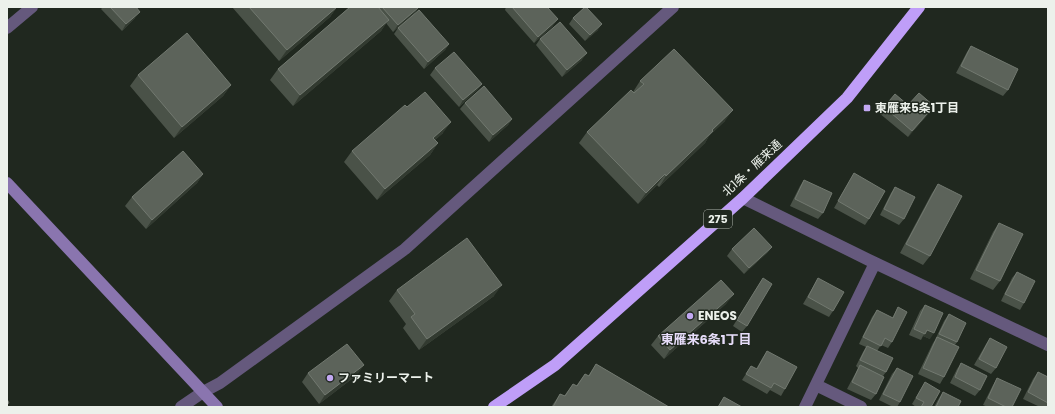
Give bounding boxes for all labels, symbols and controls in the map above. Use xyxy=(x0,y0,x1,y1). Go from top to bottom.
place label: 東雁来5条1丁目 xyxy=(875,99,959,116)
marker: 東雁来5条1丁目 xyxy=(862,103,872,113)
street label: 北1条・雁来通 xyxy=(718,136,785,200)
road number: 275 xyxy=(704,210,732,228)
place label: ENEOS xyxy=(698,307,737,324)
marker: ENEOS xyxy=(685,311,695,321)
district label: 東雁来6条1丁目 xyxy=(660,330,752,349)
place label: ファミリーマート xyxy=(338,369,434,386)
marker: ファミリーマート xyxy=(325,373,335,383)

